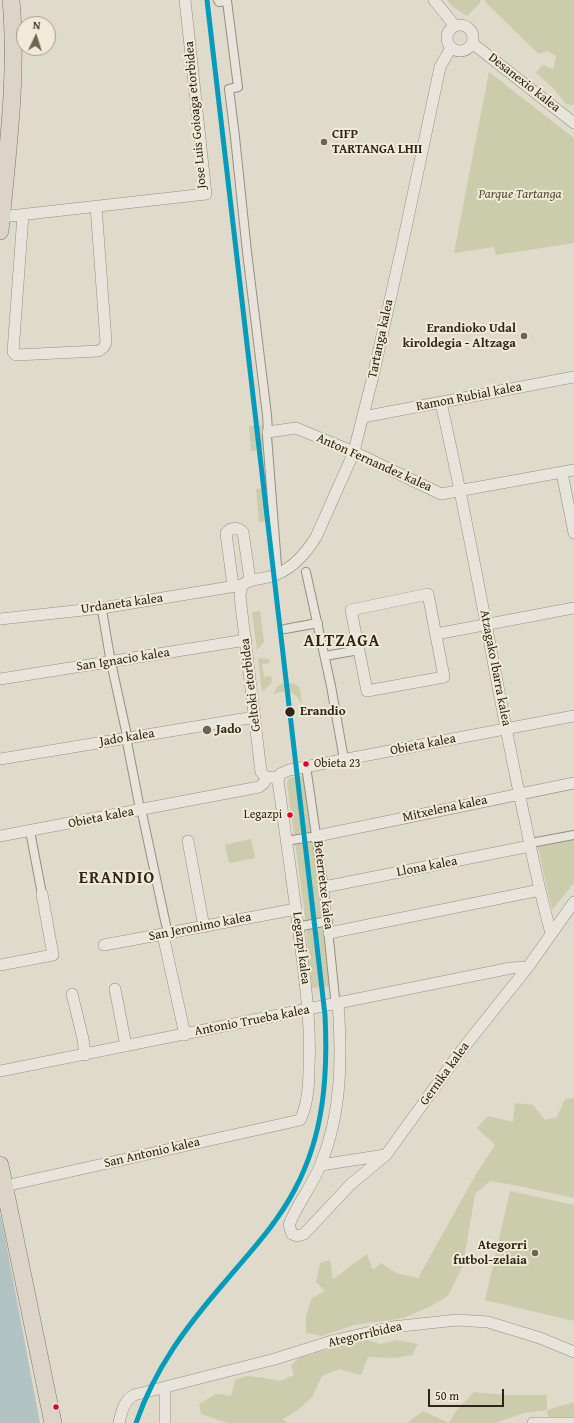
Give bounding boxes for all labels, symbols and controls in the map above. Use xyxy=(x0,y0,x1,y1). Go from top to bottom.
north arrow xyxy=(16,16,56,56)
text: N xyxy=(33,17,41,33)
street label: Jose Luis Goioaga etorbidea xyxy=(182,40,210,190)
street label: Desanexio kalea xyxy=(485,50,563,116)
place label: CIFP TARTANGA LHII xyxy=(332,127,422,158)
marker: CIFP TARTANGA LHII xyxy=(319,137,329,147)
park label: Parque Tartanga xyxy=(478,187,562,203)
street label: Tartanga kalea xyxy=(365,298,397,380)
place label: Erandioko Udal kiroldegia - Altzaga xyxy=(402,321,516,352)
marker: Erandioko Udal kiroldegia - Altzaga xyxy=(519,331,529,341)
street label: Ramon Rubial kalea xyxy=(415,379,523,415)
street label: Anton Fernandez kalea xyxy=(314,430,434,496)
street label: Urdaneta kalea xyxy=(80,591,164,617)
street label: Atzagako Ibarra kalea xyxy=(476,609,514,727)
district label: ALTZAGA xyxy=(304,632,380,652)
street label: Geltoki etorbidea xyxy=(238,637,264,733)
street label: San Ignacio kalea xyxy=(75,645,171,675)
place label: Erandio xyxy=(300,704,346,720)
marker: Erandio xyxy=(283,705,297,719)
place label: Jado xyxy=(216,722,242,738)
marker: Jado xyxy=(201,724,213,736)
street label: Jado kalea xyxy=(98,726,156,750)
street label: Obieta kalea xyxy=(389,731,457,759)
place label: Obieta 23 xyxy=(314,757,361,771)
marker: Obieta 23 xyxy=(301,759,311,769)
street label: Mitxelena kalea xyxy=(401,792,489,826)
street label: Obieta kalea xyxy=(67,804,135,832)
place label: Legazpi xyxy=(244,808,282,822)
marker: Legazpi xyxy=(285,810,295,820)
street label: Beterretxe kalea xyxy=(310,840,336,930)
street label: Llona kalea xyxy=(395,853,459,881)
district label: ERANDIO xyxy=(79,869,155,889)
street label: San Jeronimo kalea xyxy=(147,909,253,945)
street label: Legazpi kalea xyxy=(289,911,313,985)
street label: Antonio Trueba kalea xyxy=(193,1002,311,1040)
street label: Gernika kalea xyxy=(417,1039,473,1109)
street label: San Antonio kalea xyxy=(102,1134,202,1172)
place label: Ategorri futbol-zelaia xyxy=(453,1238,527,1269)
marker: Ategorri futbol-zelaia xyxy=(530,1248,540,1258)
street label: Ategorribidea xyxy=(326,1319,404,1351)
scale bar xyxy=(430,1381,506,1407)
text: 50 m xyxy=(435,1387,459,1404)
unlabelled marker xyxy=(51,1402,61,1412)

